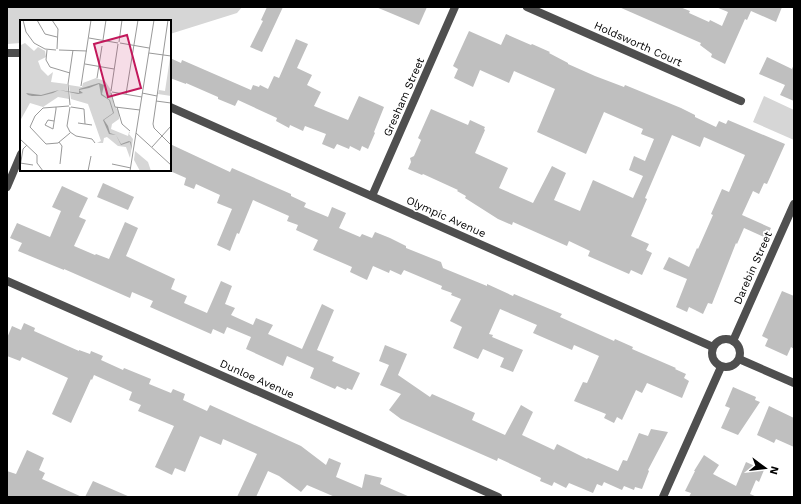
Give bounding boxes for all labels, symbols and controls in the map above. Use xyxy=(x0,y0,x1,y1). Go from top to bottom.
street label: Holdsworth Court xyxy=(592,19,684,69)
inset map xyxy=(20,20,171,171)
street label: Gresham Street xyxy=(381,55,427,138)
street label: Olympic Avenue xyxy=(404,194,488,240)
street label: Darebin Street xyxy=(731,229,775,306)
street label: Dunloe Avenue xyxy=(218,357,296,401)
north arrow xyxy=(745,448,785,488)
text: N xyxy=(767,465,782,476)

